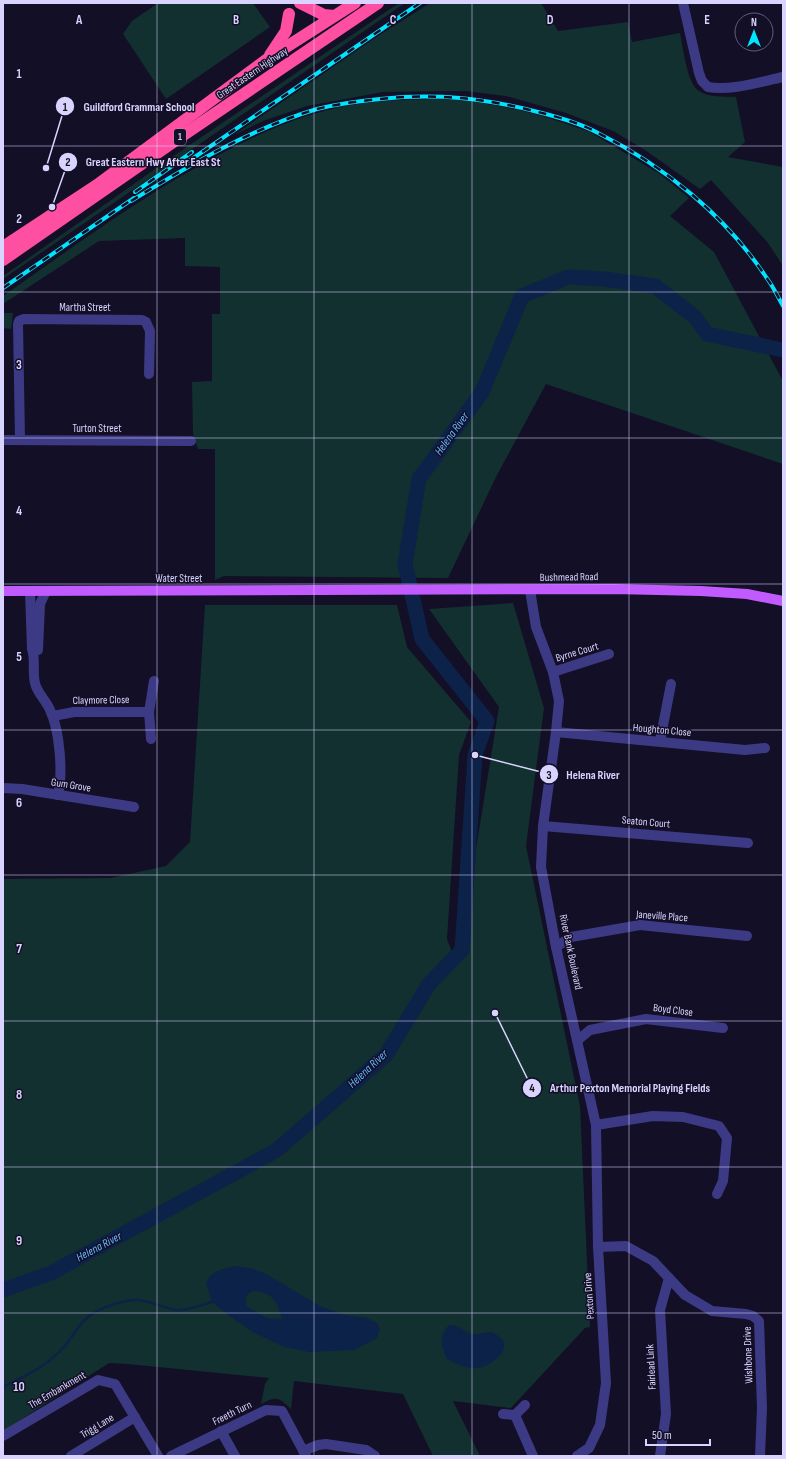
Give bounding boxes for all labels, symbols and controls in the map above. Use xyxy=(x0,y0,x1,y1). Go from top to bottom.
text: A xyxy=(75,12,83,28)
text: B xyxy=(233,12,239,28)
text: C xyxy=(390,12,397,28)
text: D xyxy=(547,12,554,28)
text: E xyxy=(704,12,710,28)
north arrow xyxy=(734,12,774,52)
text: N xyxy=(751,16,757,29)
street label: Great Eastern Highway xyxy=(214,44,291,102)
text: 1 xyxy=(16,66,22,82)
callout: Guildford Grammar School xyxy=(55,94,202,118)
text: 1 xyxy=(63,100,68,115)
text: Guildford Grammar School xyxy=(84,100,194,115)
road number: 1 xyxy=(174,129,186,145)
callout: Great Eastern Hwy After East St xyxy=(58,150,228,174)
text: 2 xyxy=(65,155,71,170)
text: Great Eastern Hwy After East St xyxy=(86,155,220,170)
text: 2 xyxy=(16,211,22,227)
street label: Martha Street xyxy=(59,301,111,314)
text: 3 xyxy=(16,357,22,373)
water label: Helena River xyxy=(431,409,473,458)
street label: Turton Street xyxy=(72,422,122,435)
text: 4 xyxy=(16,503,22,519)
street label: Bushmead Road xyxy=(540,570,599,584)
street label: Water Street xyxy=(156,572,203,585)
street label: Byrne Court xyxy=(554,639,601,665)
text: 5 xyxy=(16,649,22,665)
street label: Claymore Close xyxy=(72,693,130,707)
street label: Houghton Close xyxy=(632,721,692,739)
callout: Helena River xyxy=(539,762,628,786)
text: 3 xyxy=(546,768,552,783)
text: Helena River xyxy=(566,768,620,783)
street label: Gum Grove xyxy=(50,775,92,795)
text: 6 xyxy=(16,795,22,811)
street label: Seaton Court xyxy=(621,813,671,831)
street label: Janeville Place xyxy=(635,908,688,924)
street label: River Bank Boulevard xyxy=(557,913,585,991)
text: 7 xyxy=(16,941,22,957)
street label: Boyd Close xyxy=(652,1001,694,1019)
water label: Helena River xyxy=(345,1046,392,1091)
callout: Arthur Pexton Memorial Playing Fields xyxy=(522,1076,718,1100)
text: 4 xyxy=(529,1081,535,1096)
text: Arthur Pexton Memorial Playing Fields xyxy=(549,1081,710,1096)
text: 8 xyxy=(16,1087,22,1103)
water label: Helena River xyxy=(74,1228,125,1265)
text: 9 xyxy=(16,1233,22,1249)
street label: Pexton Drive xyxy=(581,1272,597,1320)
street label: Wishbone Drive xyxy=(741,1326,755,1384)
street label: Fairlead Link xyxy=(643,1343,659,1390)
street label: The Embankment xyxy=(26,1368,89,1412)
text: 10 xyxy=(13,1379,25,1395)
street label: Freeth Turn xyxy=(210,1398,254,1428)
street label: Trigg Lane xyxy=(78,1411,116,1441)
scale bar xyxy=(646,1421,710,1447)
text: 50 m xyxy=(652,1428,672,1443)

